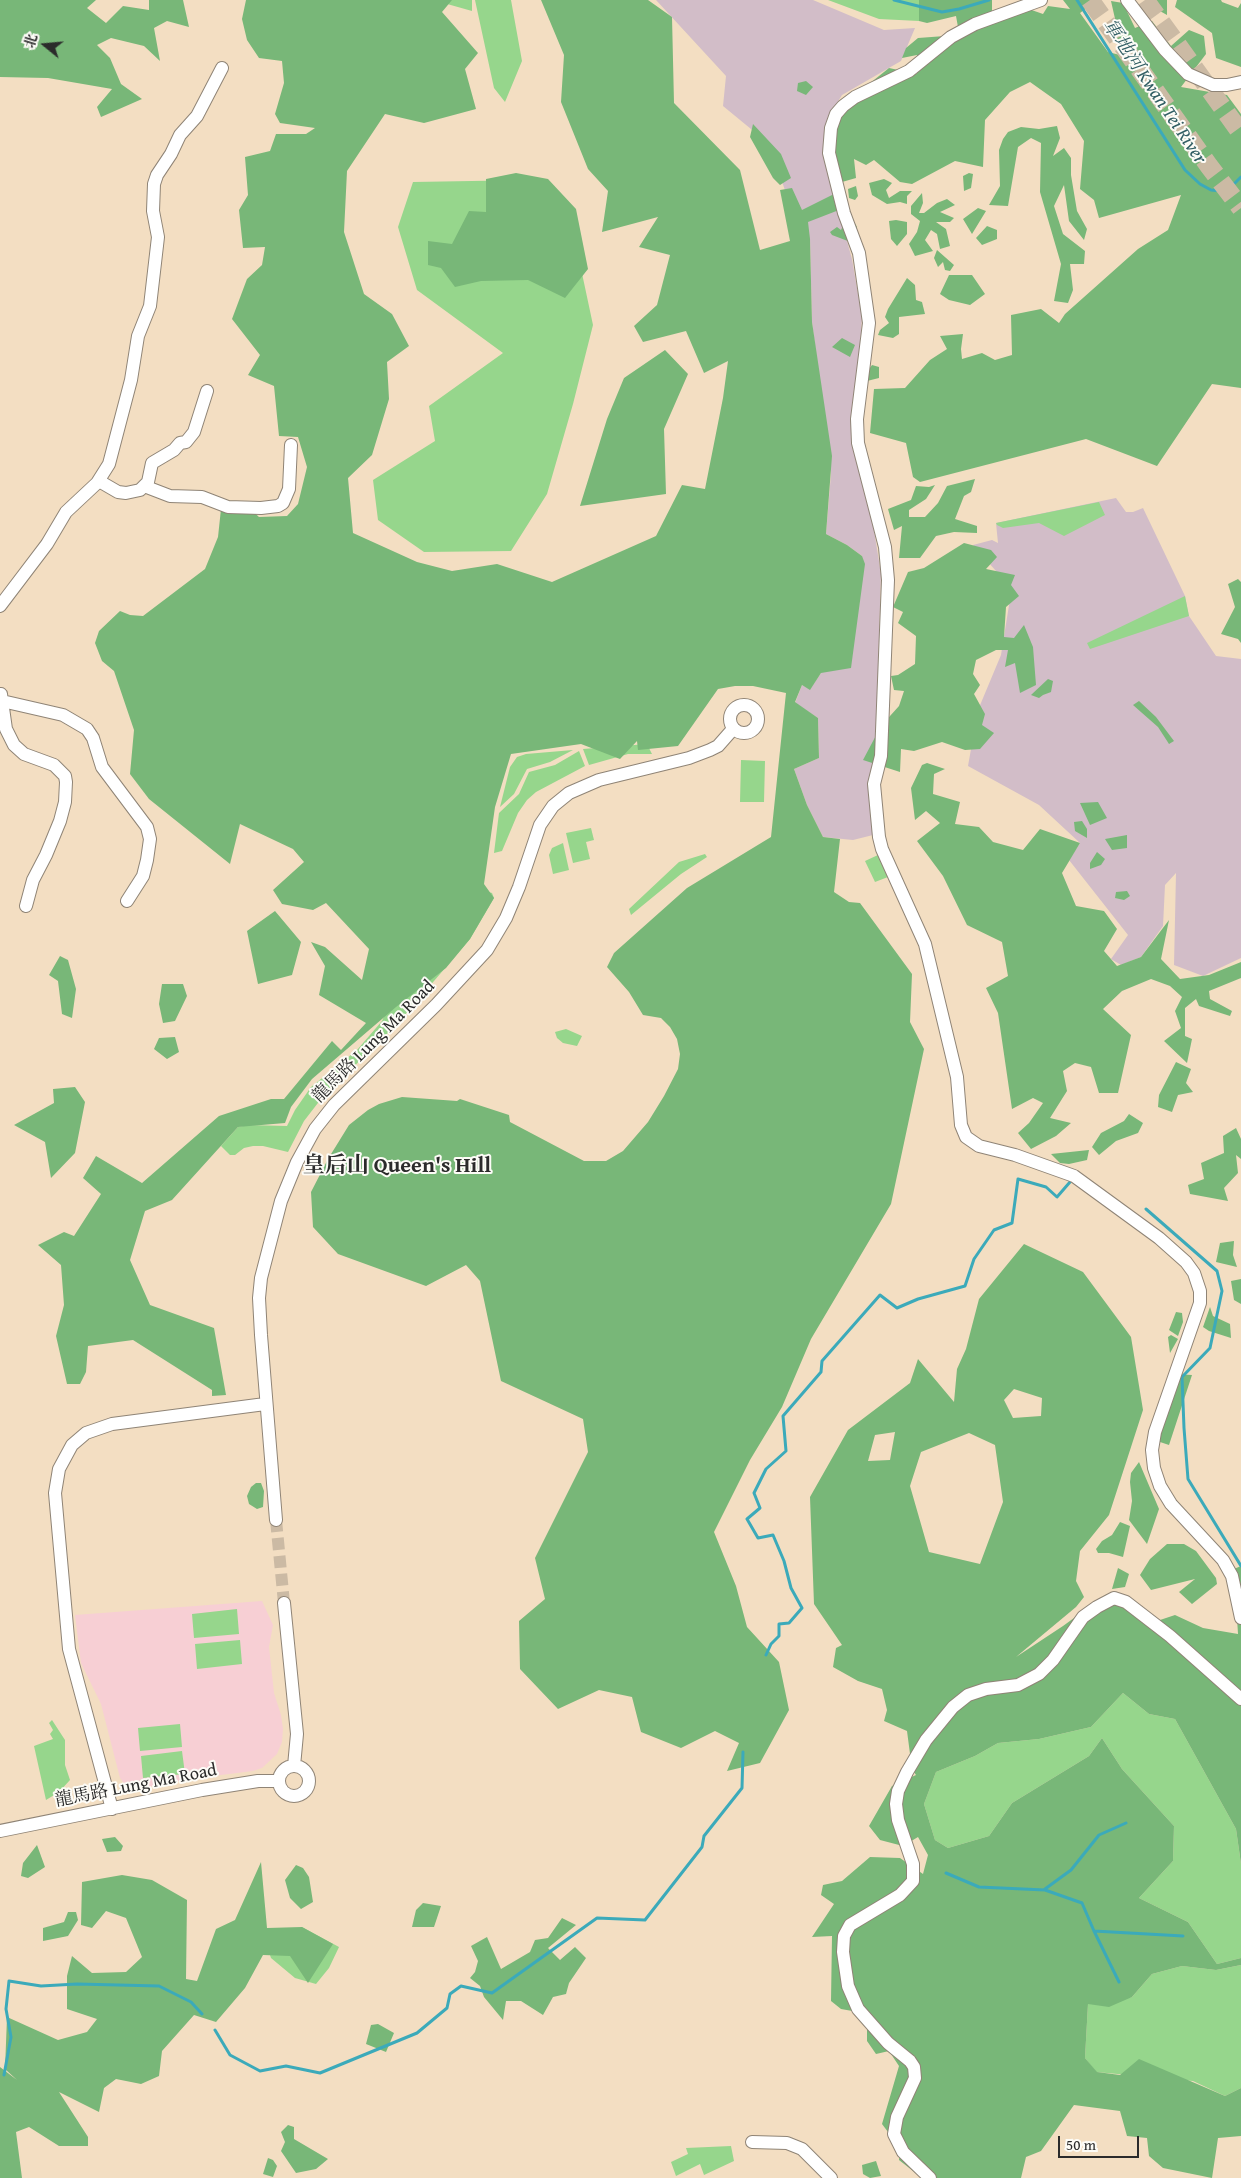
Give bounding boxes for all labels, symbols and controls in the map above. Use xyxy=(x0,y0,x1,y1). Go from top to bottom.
water label: 軍地河 Kwan Tei River xyxy=(1097,15,1211,169)
north arrow xyxy=(20,20,70,70)
text: 北 xyxy=(19,31,42,50)
street label: 龍馬路 Lung Ma Road xyxy=(308,976,440,1108)
district label: 皇后山 Queen's Hill xyxy=(303,1153,491,1179)
street label: 龍馬路 Lung Ma Road xyxy=(53,1760,219,1812)
scale bar xyxy=(1061,2126,1142,2158)
text: 50 m xyxy=(1066,2134,1096,2155)

